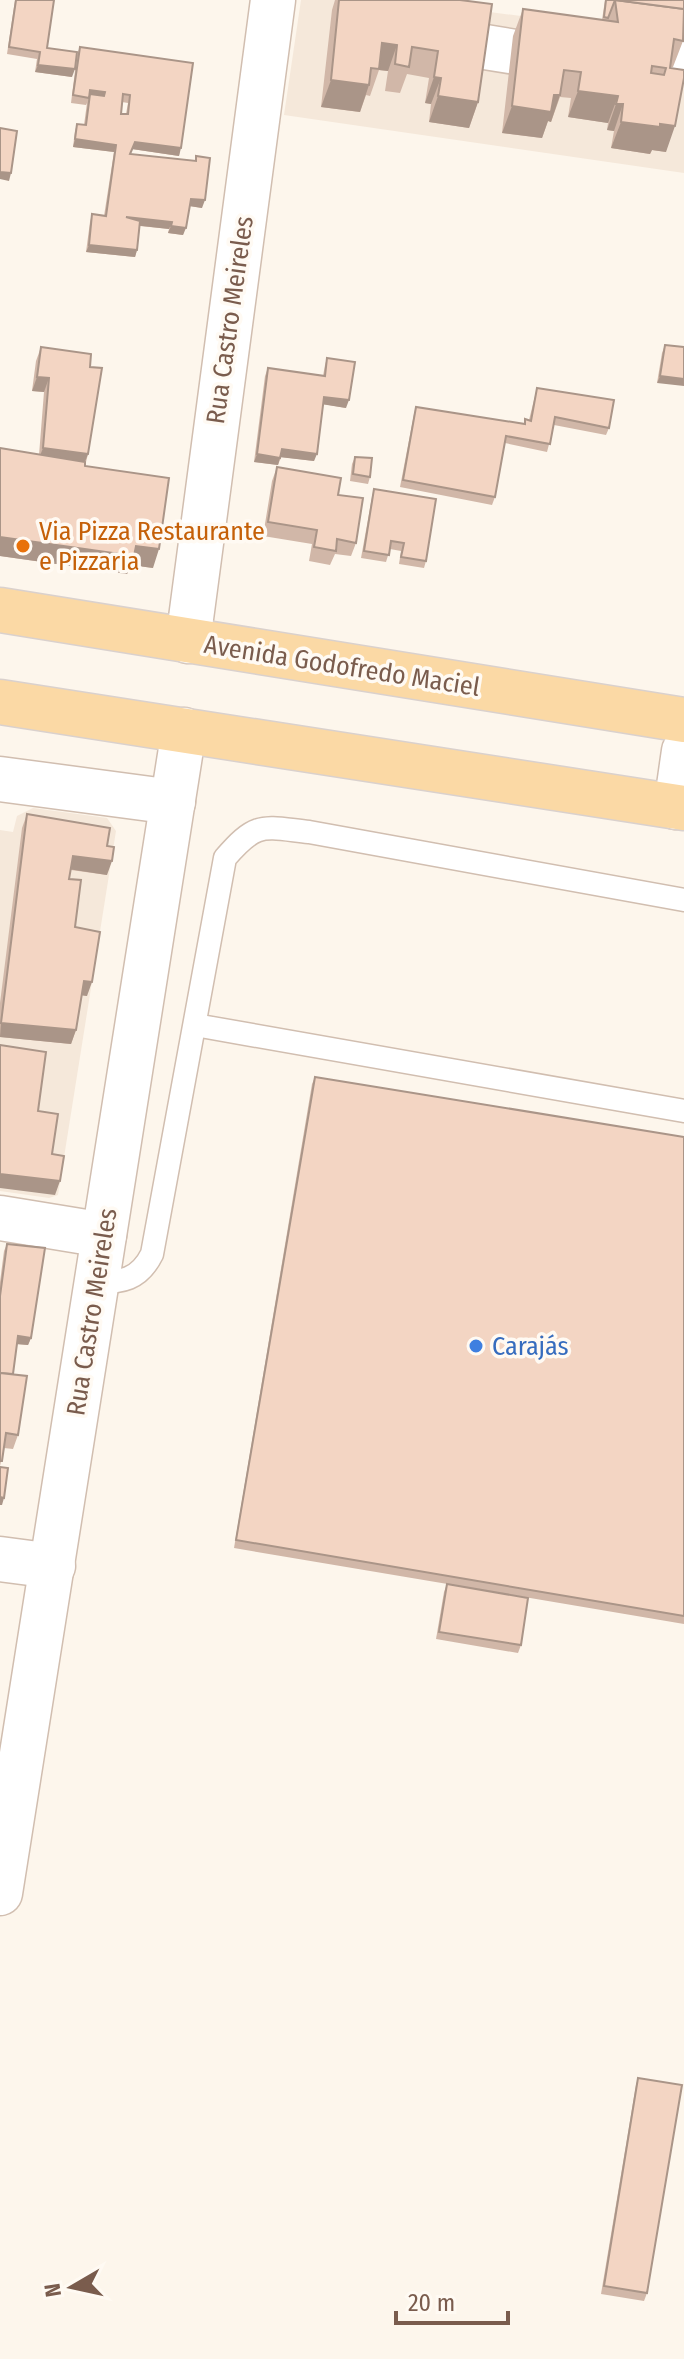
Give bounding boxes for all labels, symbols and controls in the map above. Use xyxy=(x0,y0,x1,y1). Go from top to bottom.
street label: Rua Castro Meireles xyxy=(200,214,260,426)
place label: Via Pizza Restaurante e Pizzaria xyxy=(39,516,265,577)
marker: Via Pizza Restaurante e Pizzaria xyxy=(14,537,32,555)
street label: Avenida Godofredo Maciel xyxy=(202,629,482,703)
street label: Rua Castro Meireles xyxy=(60,1206,124,1418)
place label: Carajás xyxy=(492,1331,569,1362)
marker: Carajás xyxy=(467,1337,485,1355)
north arrow xyxy=(32,2247,112,2327)
scale bar xyxy=(396,2275,508,2325)
text: N xyxy=(38,2281,67,2299)
text: 20 m xyxy=(408,2289,455,2317)

